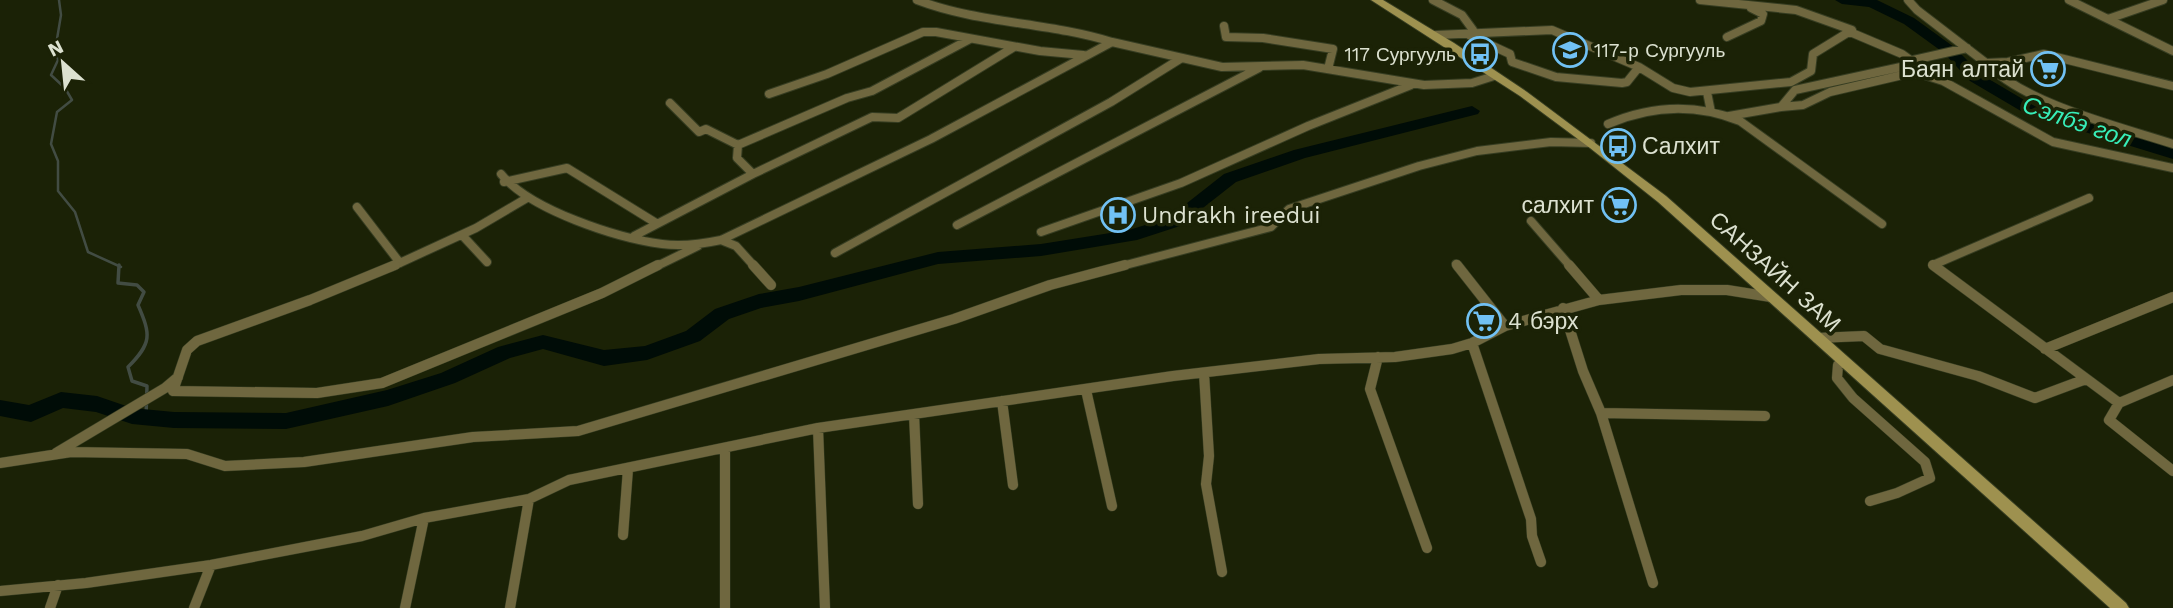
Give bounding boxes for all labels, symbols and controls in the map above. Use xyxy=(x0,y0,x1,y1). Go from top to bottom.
north arrow xyxy=(28,28,98,98)
school or university icon: 117-р Сургууль xyxy=(1551,31,1589,69)
text: N xyxy=(44,35,67,62)
bus stop icon: 117 Сургууль xyxy=(1461,35,1499,73)
place label: 117-р Сургууль xyxy=(1594,39,1725,62)
place label: 117 Сургууль xyxy=(1345,43,1456,66)
supermarket icon: Баян алтай xyxy=(2029,50,2067,88)
place label: Баян алтай xyxy=(1901,56,2024,83)
water label: Сэлбэ гол xyxy=(2019,90,2136,154)
bus stop icon: Салхит xyxy=(1599,127,1637,165)
place label: Салхит xyxy=(1642,133,1720,160)
supermarket icon: салхит xyxy=(1600,186,1638,224)
place label: салхит xyxy=(1521,192,1594,219)
hospital icon: Undrakh ireedui xyxy=(1099,196,1137,234)
place label: Undrakh ireedui xyxy=(1142,202,1320,229)
street label: САНЗАЙН ЗАМ xyxy=(1704,205,1847,338)
supermarket icon: 4 бэрх xyxy=(1465,302,1503,340)
place label: 4 бэрх xyxy=(1508,308,1579,335)

